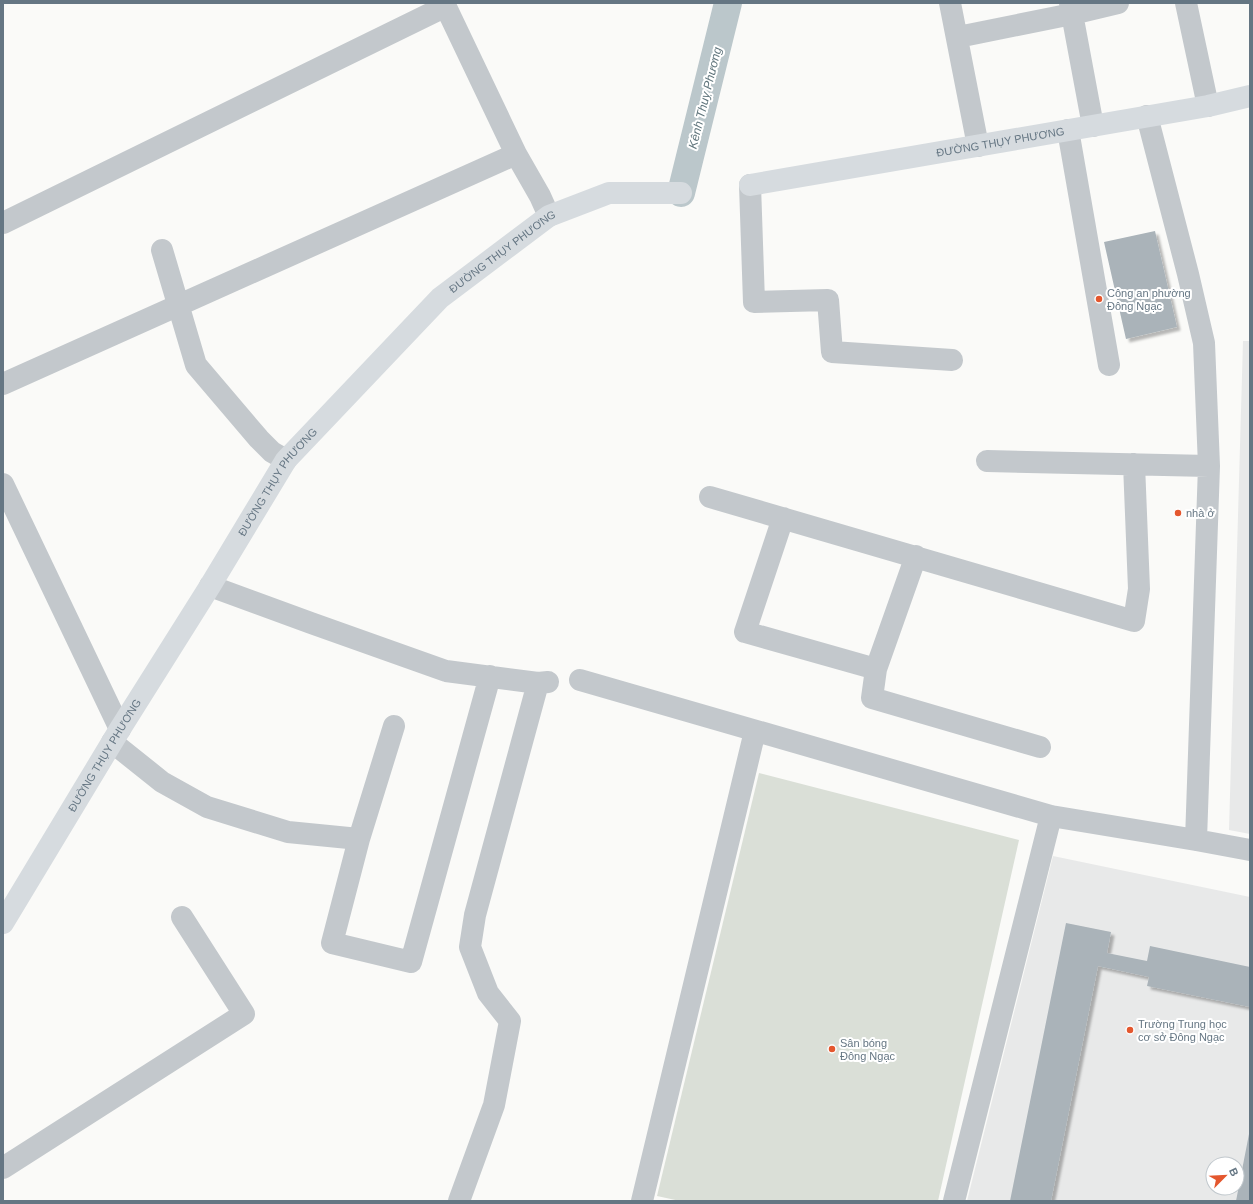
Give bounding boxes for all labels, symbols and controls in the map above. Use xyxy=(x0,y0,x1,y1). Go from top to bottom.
water label: Kênh Thuỵ Phương xyxy=(686,45,724,150)
street label: ĐƯỜNG THỤY PHƯƠNG xyxy=(935,125,1065,159)
street label: ĐƯỜNG THỤY PHƯƠNG xyxy=(447,208,557,295)
place label: Công an phường Đông Ngạc xyxy=(1107,287,1191,312)
marker: Công an phường Đông Ngạc xyxy=(1094,294,1104,304)
street label: ĐƯỜNG THỤY PHƯƠNG xyxy=(236,425,319,538)
place label: nhà ở xyxy=(1186,507,1215,519)
marker: nhà ở xyxy=(1173,508,1183,518)
street label: ĐƯỜNG THỤY PHƯƠNG xyxy=(66,697,143,814)
place label: Trường Trung học cơ sở Đông Ngạc xyxy=(1138,1018,1227,1043)
marker: Trường Trung học cơ sở Đông Ngạc xyxy=(1125,1025,1135,1035)
place label: Sân bóng Đông Ngạc xyxy=(840,1037,896,1062)
marker: Sân bóng Đông Ngạc xyxy=(827,1044,837,1054)
north arrow xyxy=(1205,1156,1245,1196)
text: B xyxy=(1227,1166,1241,1178)

